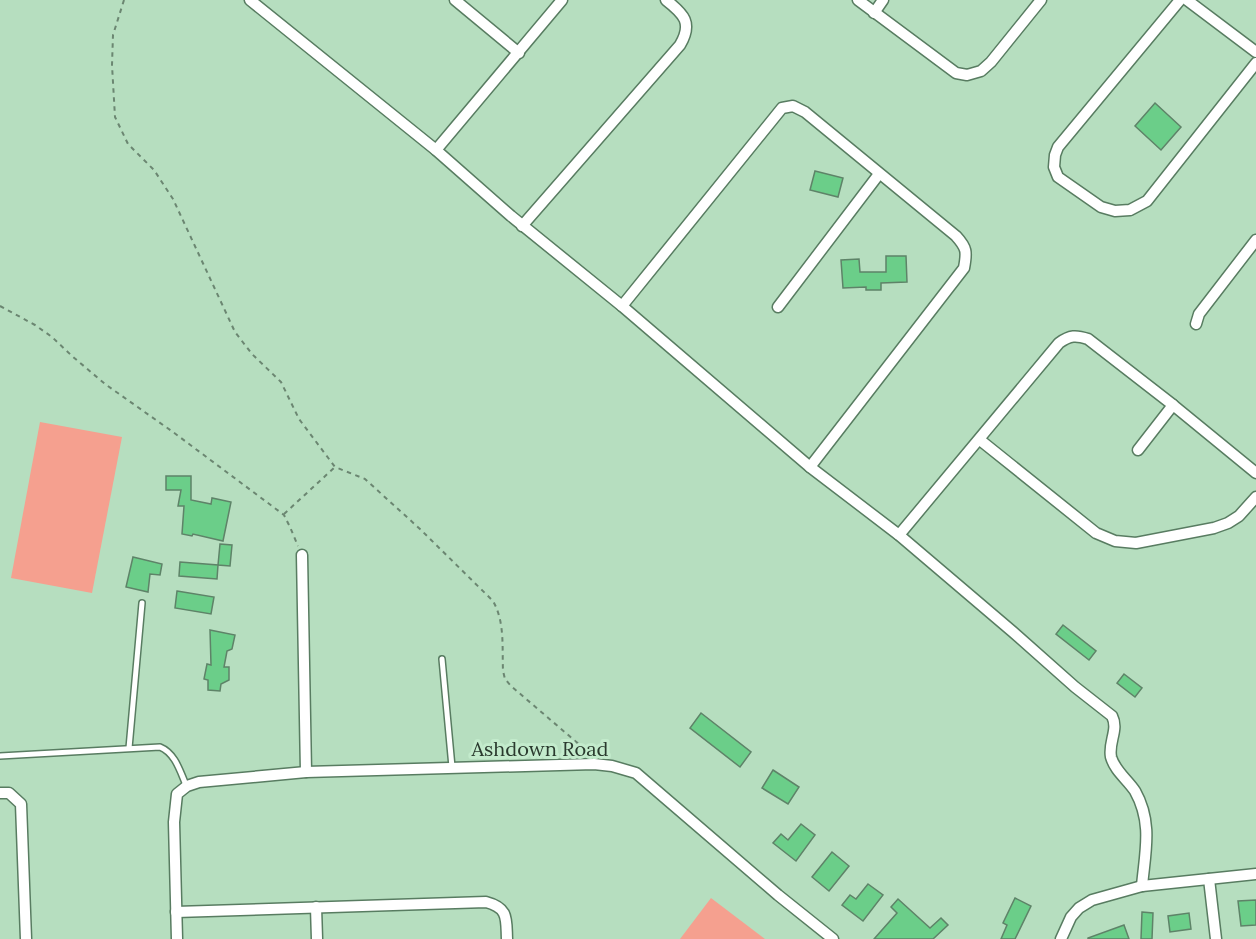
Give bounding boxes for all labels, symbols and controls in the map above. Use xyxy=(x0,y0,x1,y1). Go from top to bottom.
street label: Ashdown Road xyxy=(470,736,609,761)

